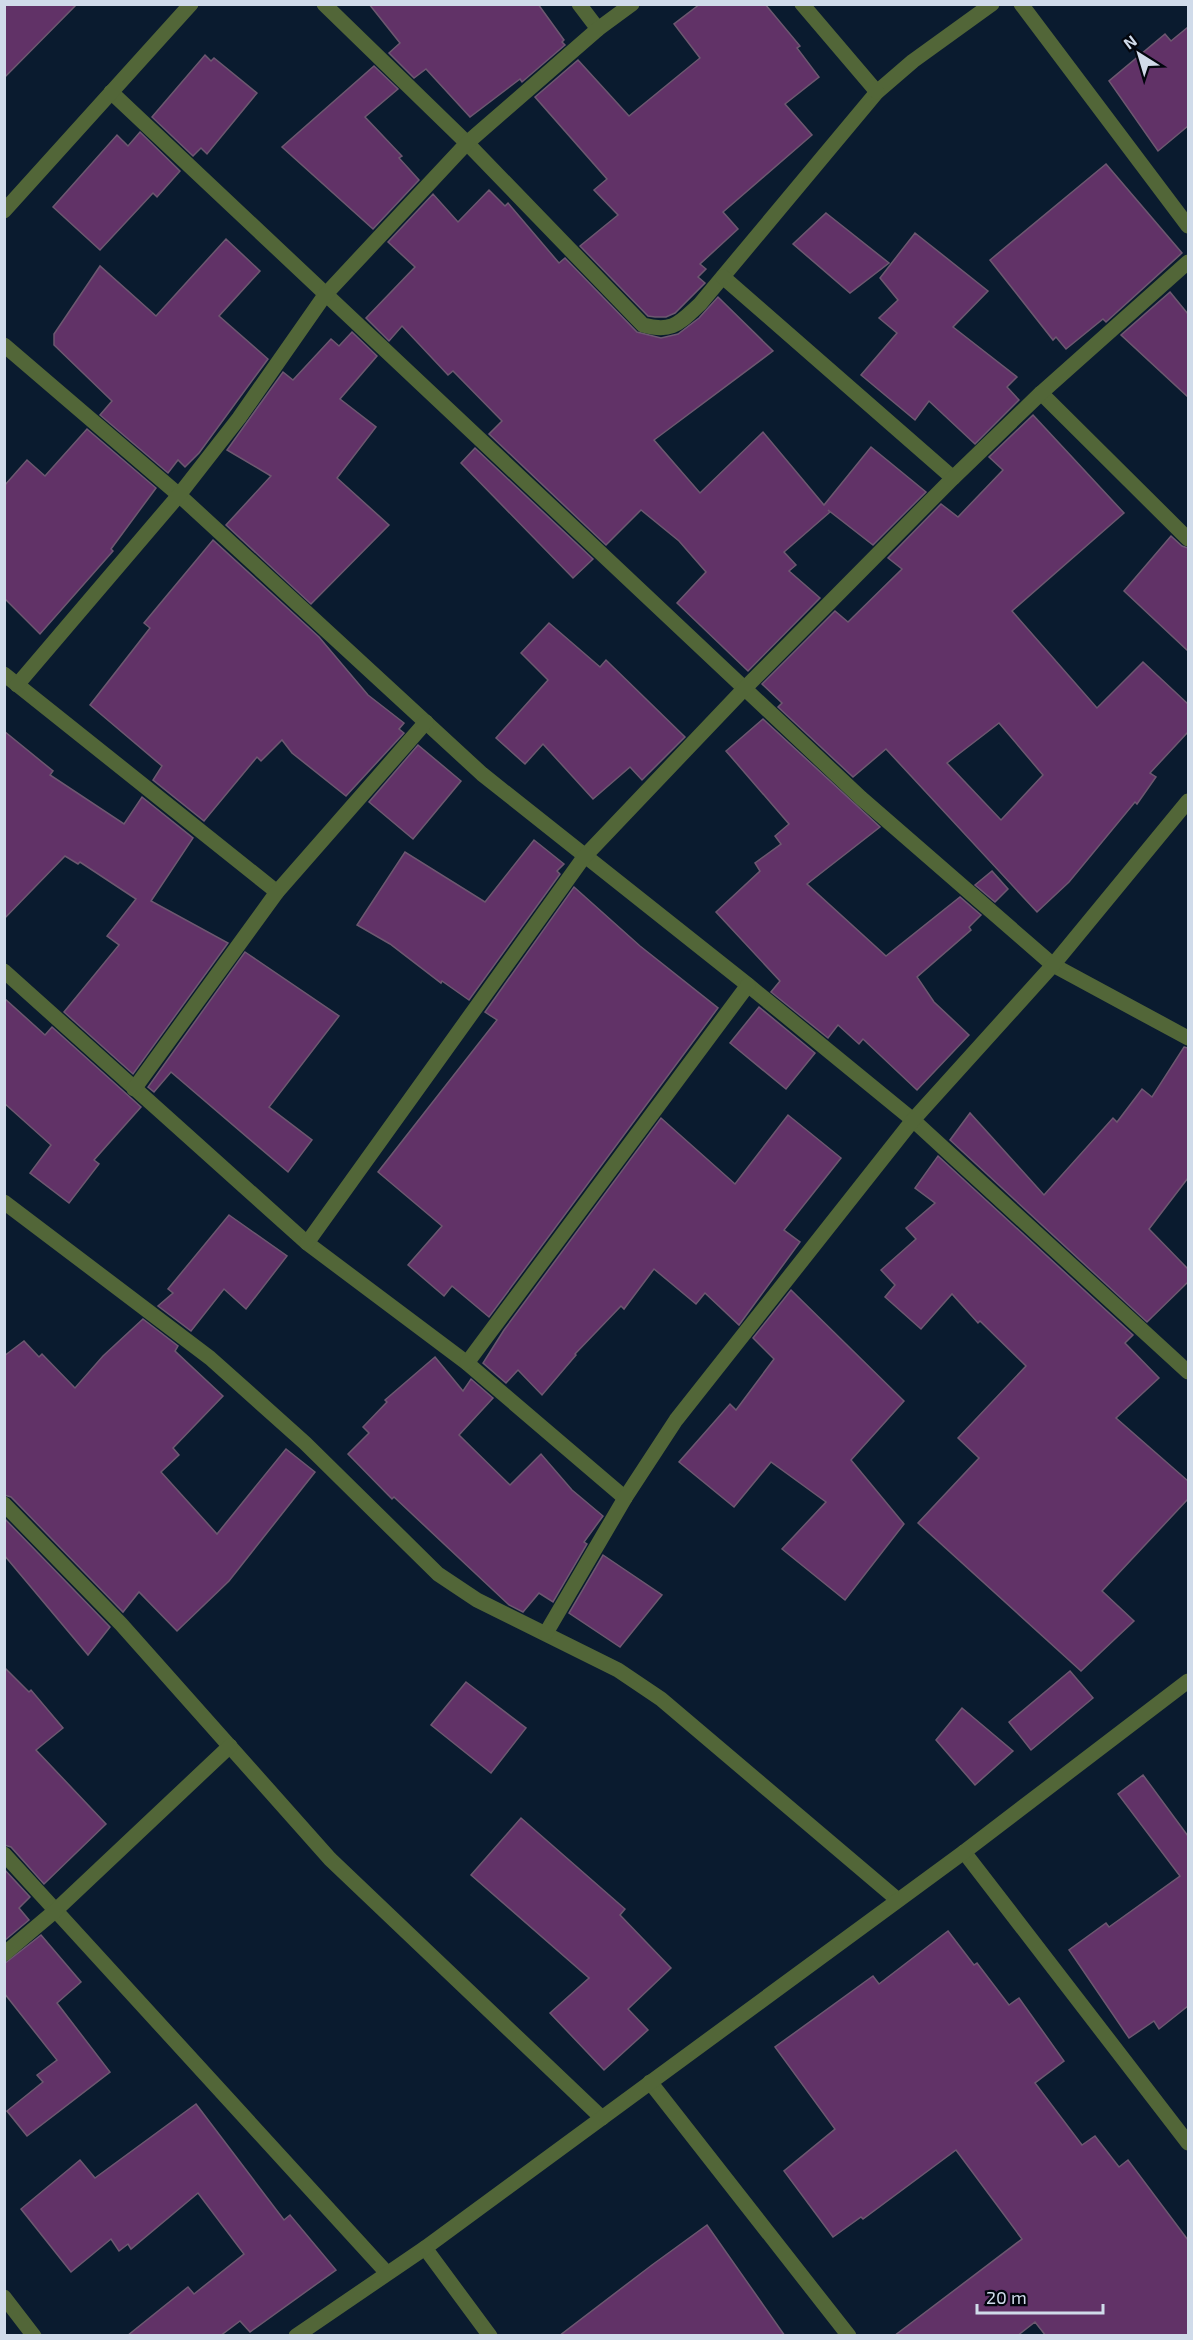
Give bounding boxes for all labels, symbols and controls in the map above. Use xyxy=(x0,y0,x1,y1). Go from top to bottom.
north arrow xyxy=(1109,24,1169,84)
text: N xyxy=(1119,31,1140,53)
scale bar xyxy=(977,2277,1103,2315)
text: 20 m xyxy=(986,2286,1027,2308)

